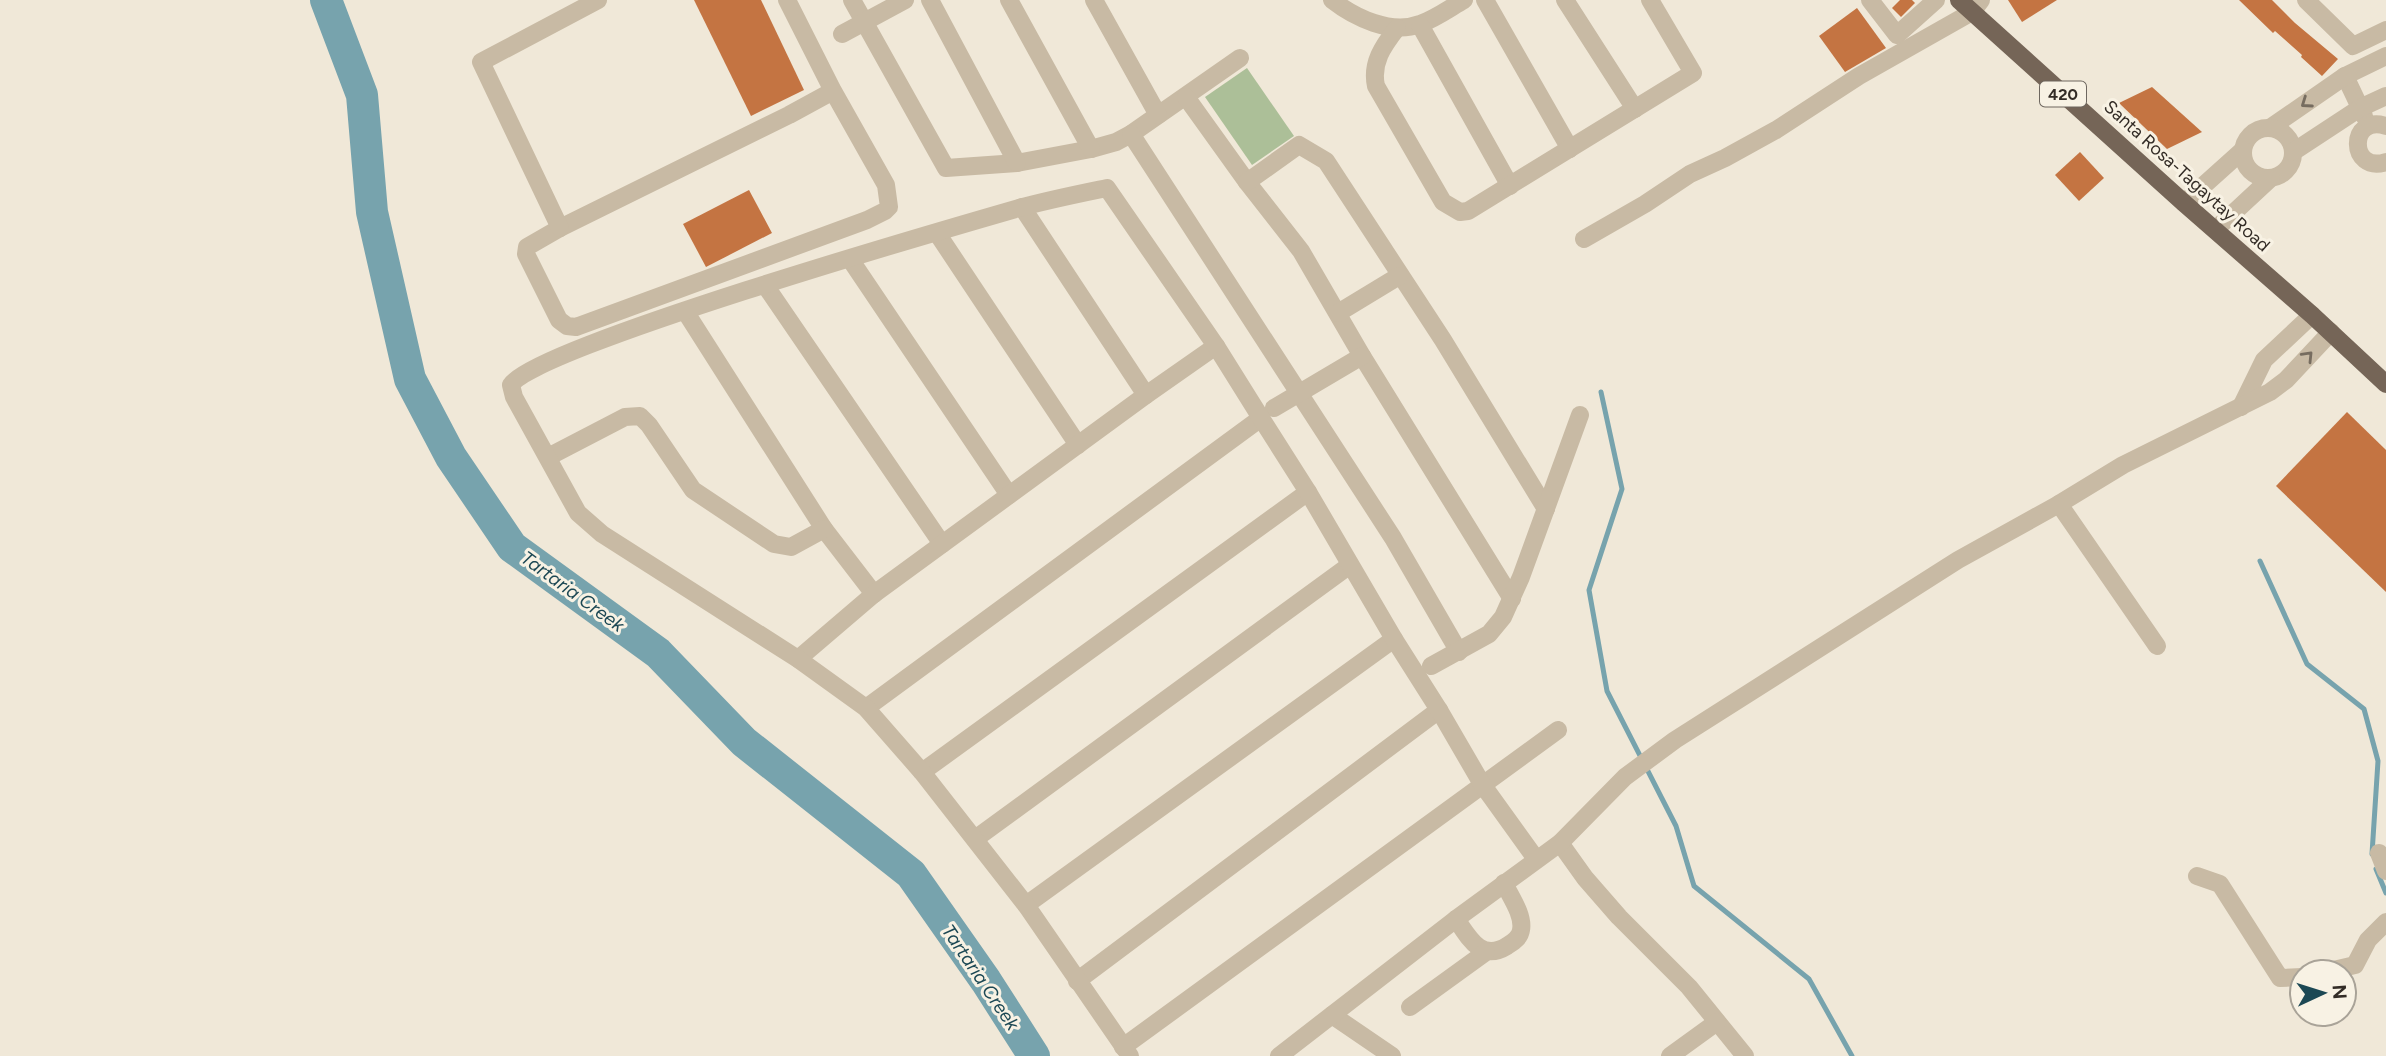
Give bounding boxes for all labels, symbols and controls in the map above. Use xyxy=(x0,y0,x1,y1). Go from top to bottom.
road number: 420 xyxy=(2040,82,2086,106)
one-way arrow xyxy=(2301,95,2314,107)
street label: Santa Rosa-Tagaytay Road xyxy=(2099,96,2275,256)
one-way arrow xyxy=(2300,351,2313,364)
water label: Tartaria Creek xyxy=(516,546,630,637)
water label: Tartaria Creek xyxy=(937,920,1025,1035)
north arrow xyxy=(2288,958,2358,1028)
text: N xyxy=(2327,984,2351,1000)

